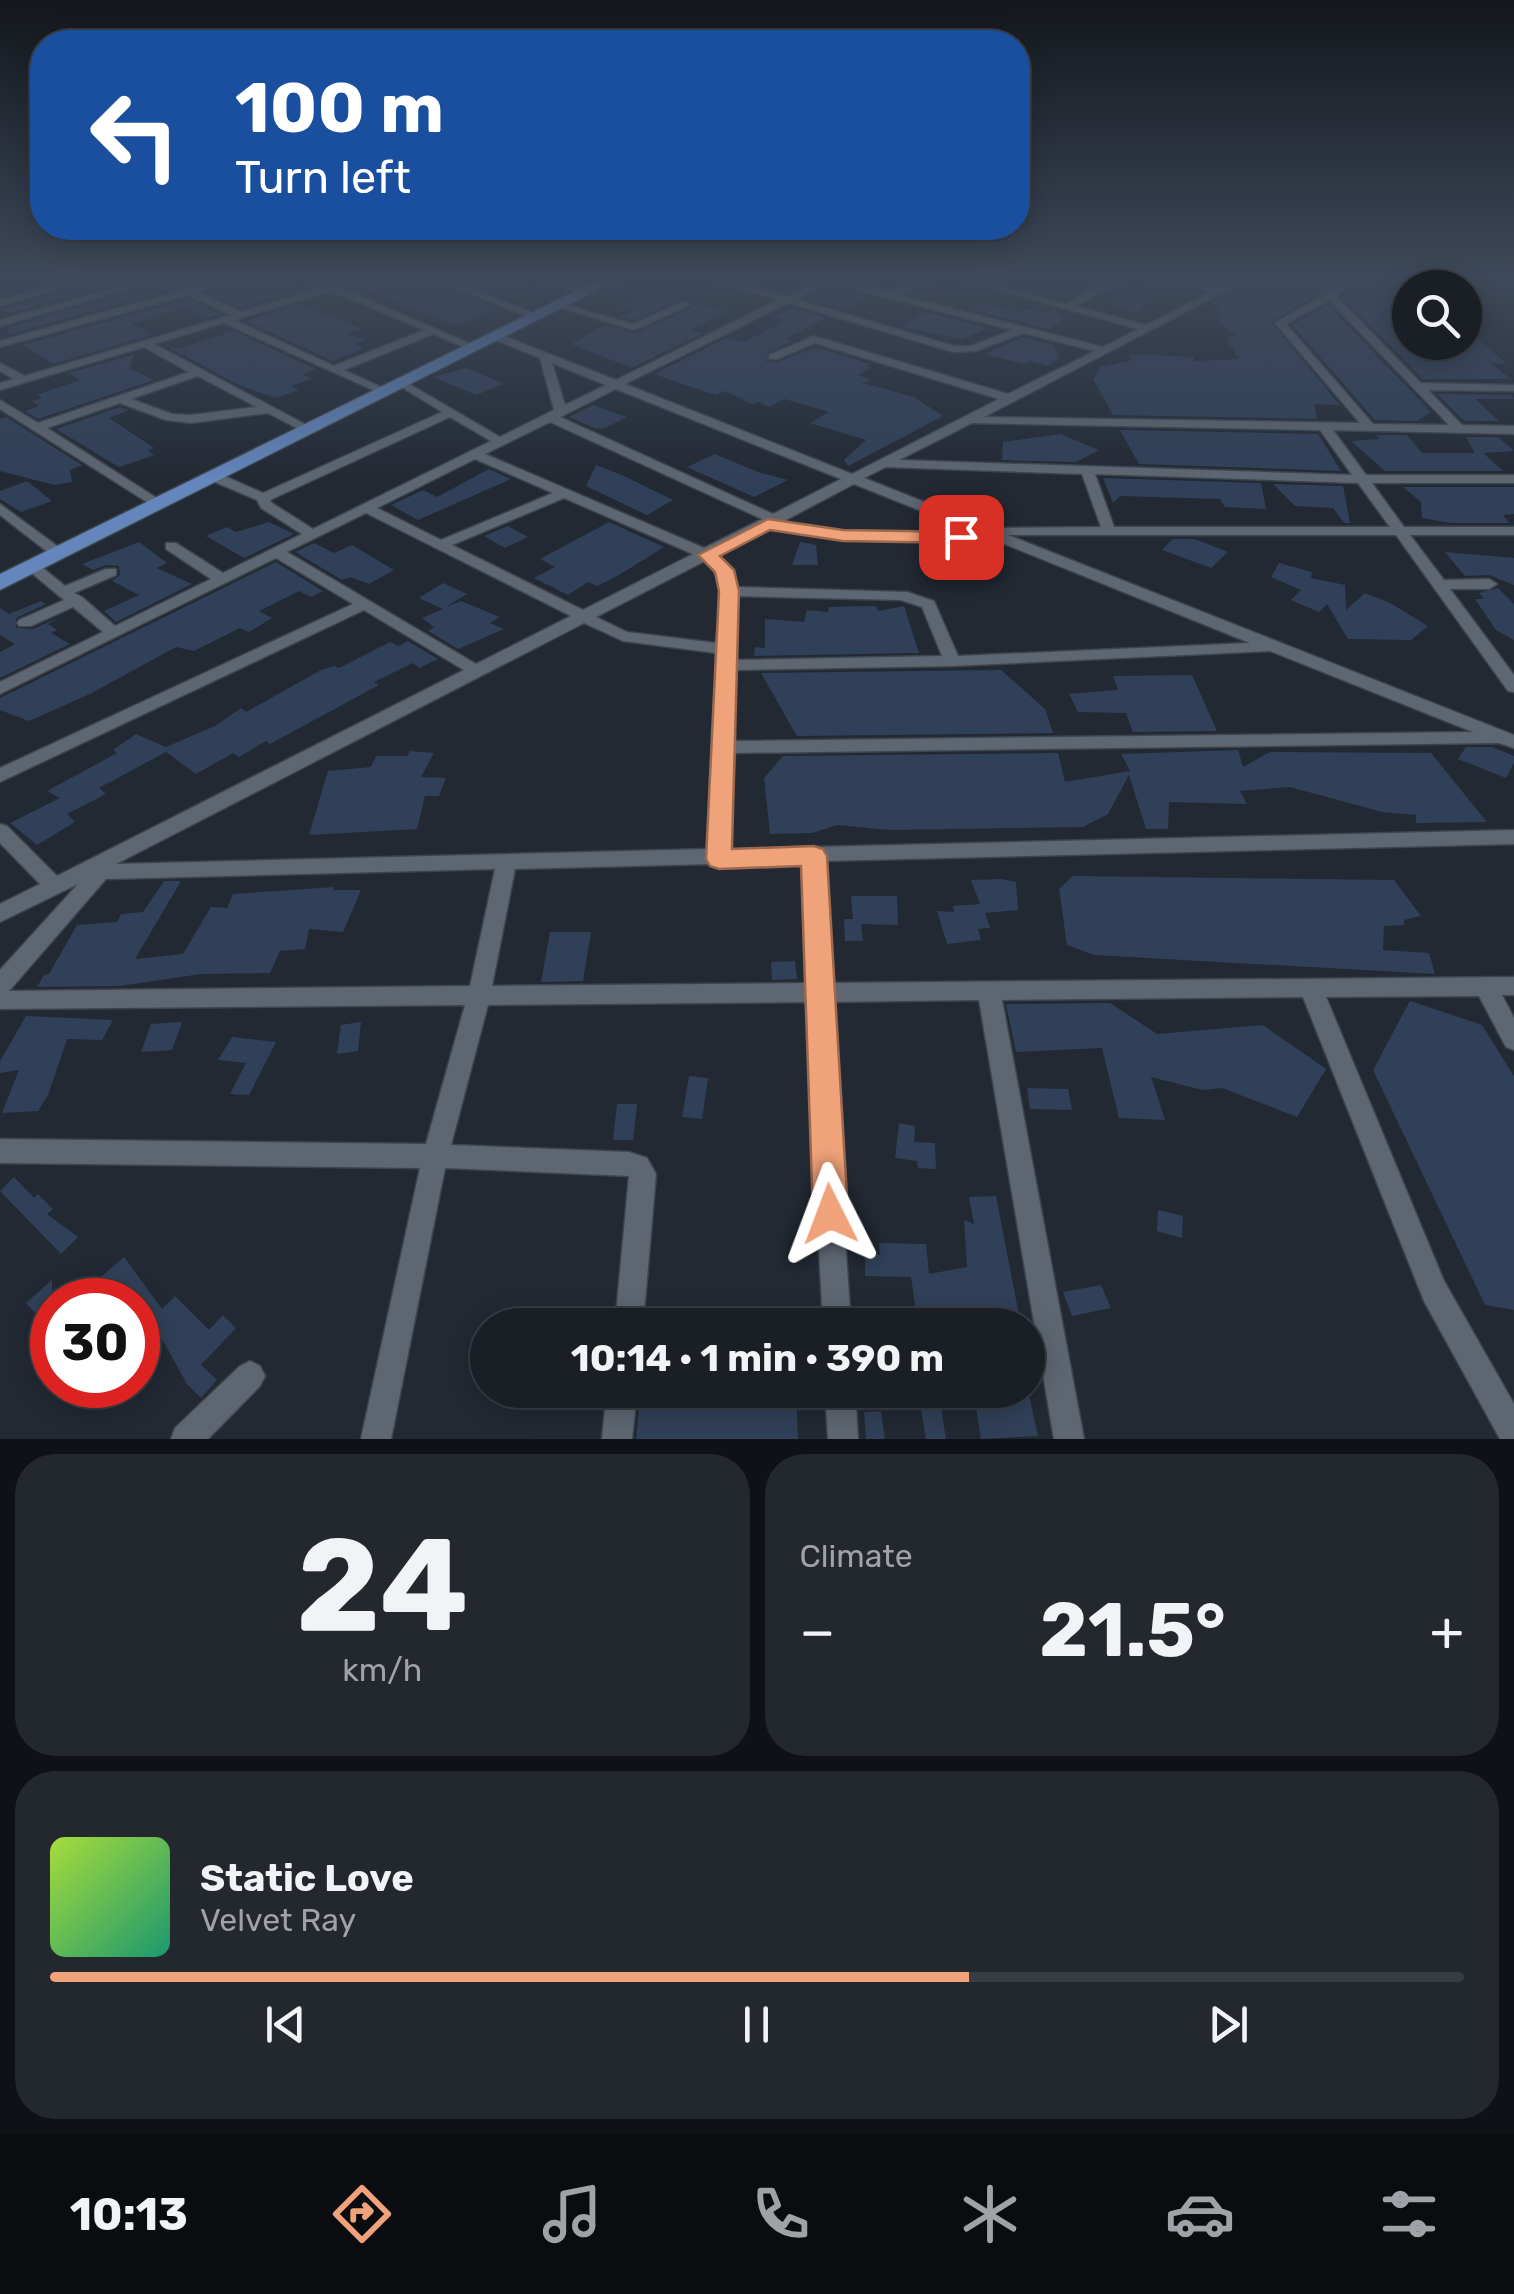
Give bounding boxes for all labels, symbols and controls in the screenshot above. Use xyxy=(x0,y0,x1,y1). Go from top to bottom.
text: 100 m xyxy=(235,67,444,150)
icon: left xyxy=(70,70,200,200)
text: Turn left xyxy=(235,151,411,204)
map controls xyxy=(1392,270,1482,360)
button: search xyxy=(1392,270,1482,360)
pin xyxy=(919,495,1004,580)
icon: arrive xyxy=(934,510,989,565)
position arrow xyxy=(778,1162,882,1266)
speed limit sign: 30 xyxy=(30,1278,160,1408)
text: 10:14 · 1 min · 390 m xyxy=(571,1335,944,1381)
text: 24 xyxy=(296,1508,469,1663)
text: Climate xyxy=(800,1537,913,1575)
text: 21.5° xyxy=(1039,1586,1226,1675)
text: − xyxy=(800,1599,835,1664)
text: + xyxy=(1430,1599,1464,1664)
text: km/h xyxy=(342,1651,422,1689)
text: Static Love xyxy=(200,1855,414,1901)
text: Velvet Ray xyxy=(200,1901,356,1939)
icon: previous xyxy=(258,1997,313,2052)
icon: pause xyxy=(729,1997,784,2052)
icon: next xyxy=(1201,1997,1256,2052)
icon: directions xyxy=(327,2179,397,2249)
icon: music xyxy=(537,2179,607,2249)
icon: phone xyxy=(746,2179,816,2249)
icon: climate xyxy=(955,2179,1025,2249)
icon: car xyxy=(1165,2179,1235,2249)
icon: filters xyxy=(1374,2179,1444,2249)
text: 10:13 xyxy=(70,2188,188,2241)

